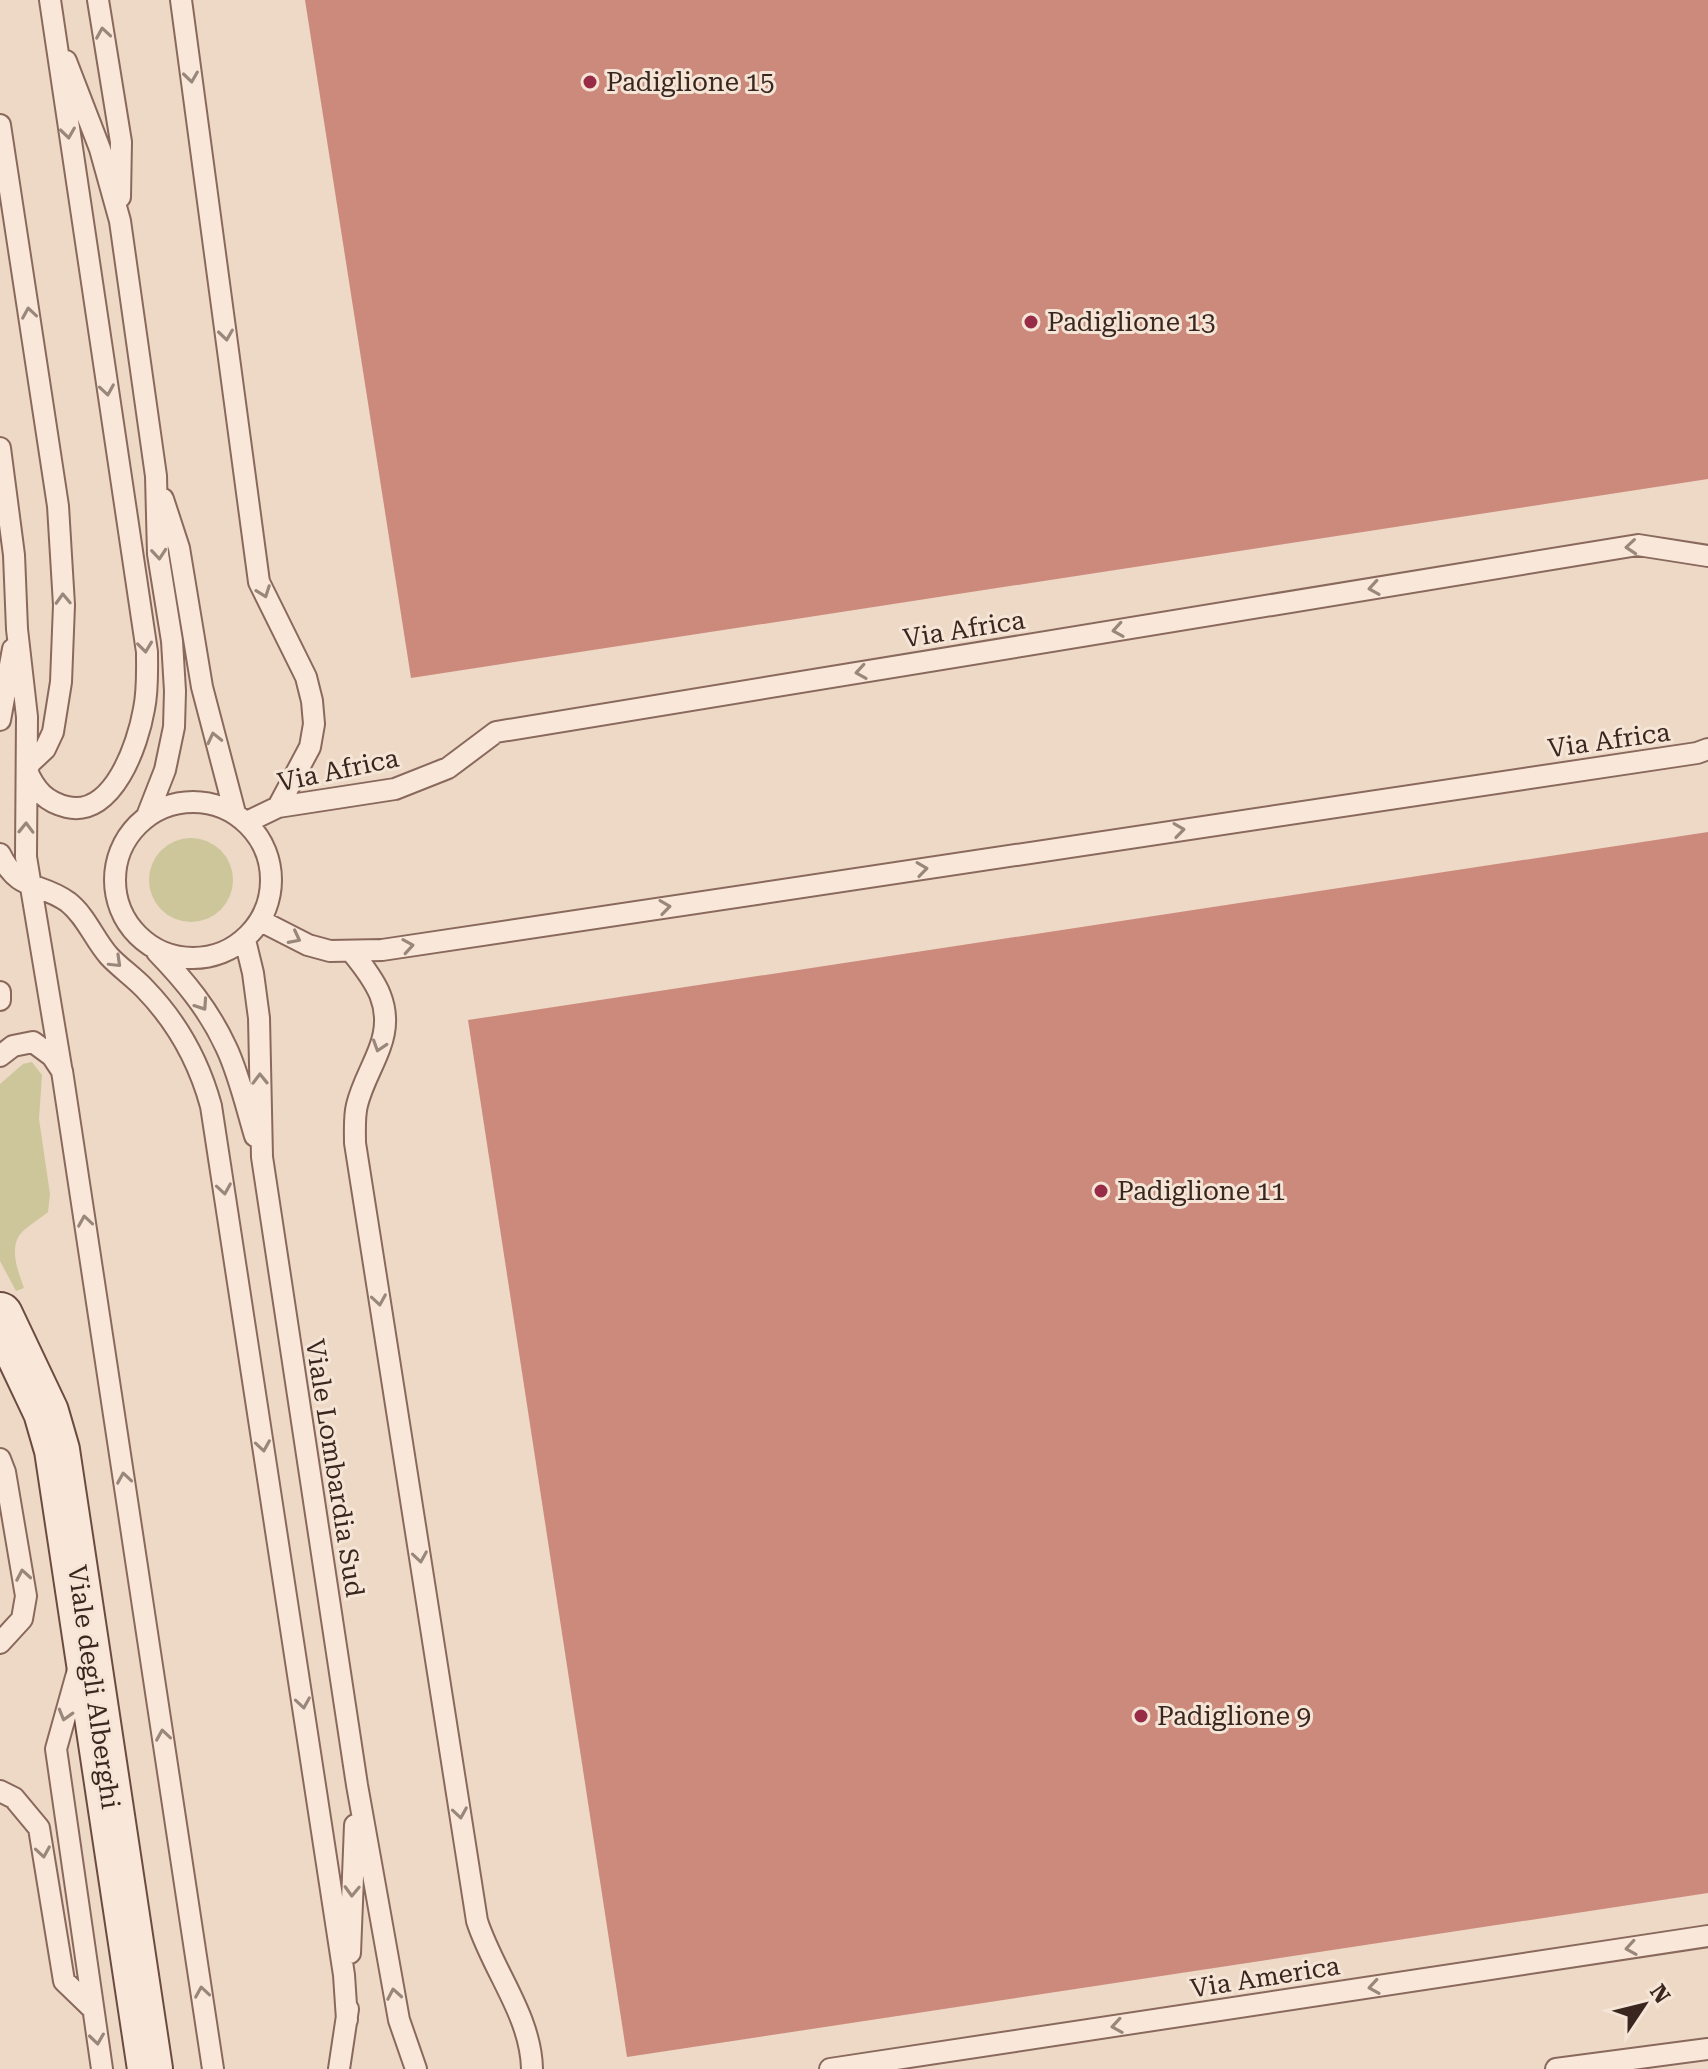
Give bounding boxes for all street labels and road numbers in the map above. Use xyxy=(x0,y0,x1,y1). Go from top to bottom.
street label: Via Africa xyxy=(901,605,1027,653)
street label: Via Africa xyxy=(1546,717,1672,763)
street label: Via Africa xyxy=(275,743,401,797)
street label: Viale Lombardia Sud xyxy=(300,1337,370,1599)
street label: Viale degli Alberghi xyxy=(62,1563,126,1811)
street label: Via America xyxy=(1188,1950,1342,2004)

